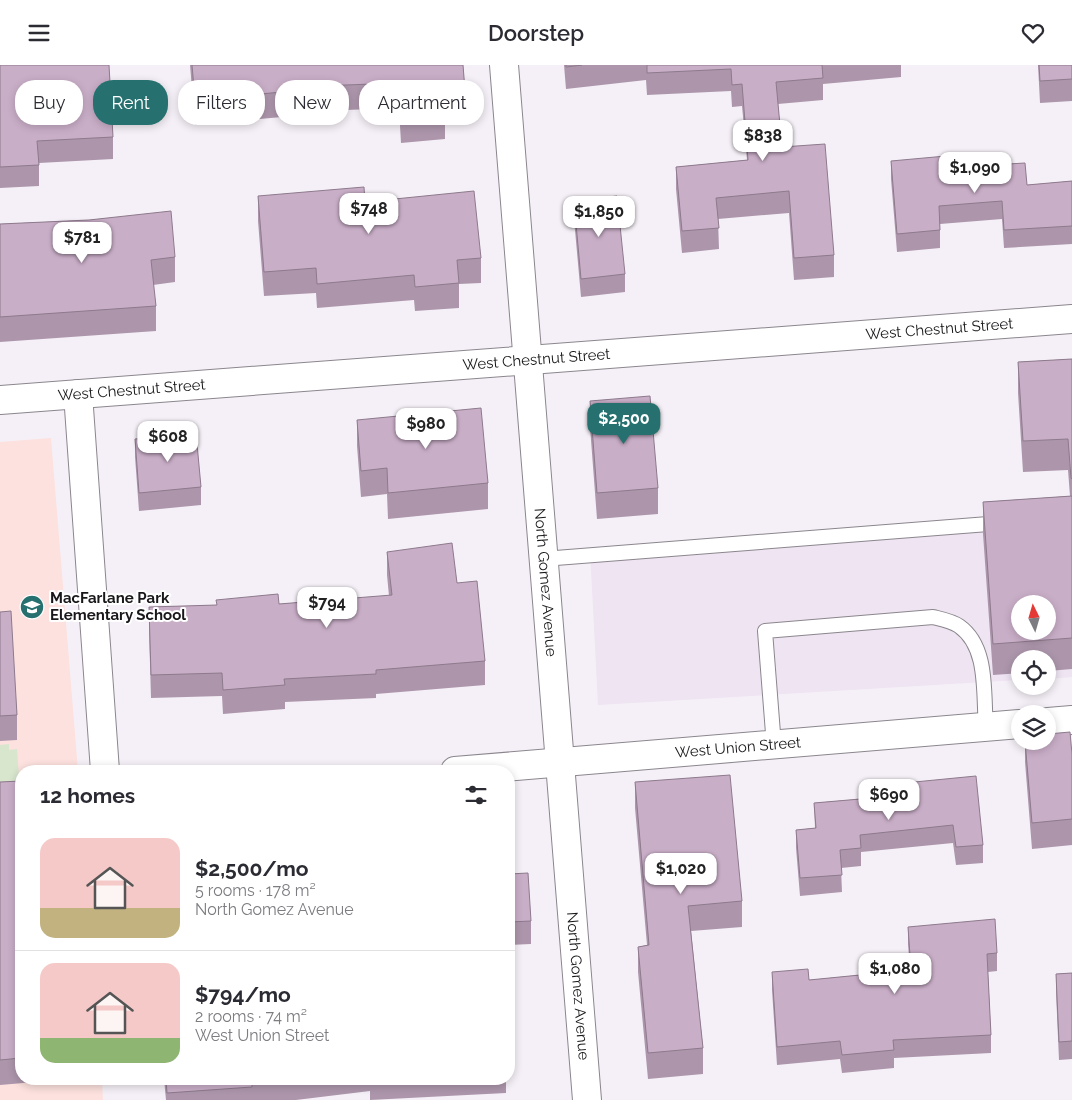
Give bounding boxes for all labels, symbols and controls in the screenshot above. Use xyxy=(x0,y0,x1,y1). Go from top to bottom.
icon: menu xyxy=(25,19,53,47)
icon: heart xyxy=(1019,19,1047,47)
text: Doorstep xyxy=(488,20,584,46)
chip: Buy xyxy=(15,80,83,125)
chip: Rent xyxy=(93,80,168,125)
chip: Filters xyxy=(178,80,265,125)
chip: New xyxy=(275,80,349,125)
chip: Apartment xyxy=(359,80,484,125)
pin: $838 xyxy=(733,119,793,162)
text: $838 xyxy=(744,126,782,145)
pin: $1,090 xyxy=(934,151,1016,194)
text: $1,090 xyxy=(950,158,1000,177)
pin: $748 xyxy=(339,193,399,235)
pin: $1,850 xyxy=(558,195,640,238)
text: $748 xyxy=(350,199,388,218)
text: $1,850 xyxy=(574,202,624,221)
pin: $781 xyxy=(52,221,112,264)
text: $781 xyxy=(64,228,100,247)
street label: West Chestnut Street xyxy=(865,314,1014,344)
street label: West Chestnut Street xyxy=(462,345,611,374)
street label: West Chestnut Street xyxy=(57,376,206,405)
pin: $2,500 xyxy=(583,403,665,445)
pin: $980 xyxy=(396,407,456,450)
text: $2,500 xyxy=(598,409,650,428)
text: $980 xyxy=(406,414,446,433)
pin: $608 xyxy=(138,421,198,463)
text: $608 xyxy=(148,427,188,446)
street label: North Gomez Avenue xyxy=(531,507,560,657)
pin: $794 xyxy=(297,587,357,629)
place label: MacFarlane Park Elementary School xyxy=(50,589,186,624)
text: $794 xyxy=(308,593,346,612)
school or university icon: MacFarlane Park Elementary School xyxy=(19,594,45,620)
north arrow xyxy=(1011,595,1056,640)
map controls xyxy=(1011,595,1056,750)
button: locate xyxy=(1011,650,1056,695)
button: layers xyxy=(1011,705,1056,750)
street label: West Union Street xyxy=(674,733,802,762)
pin: $690 xyxy=(859,779,919,821)
icon: filters xyxy=(462,781,490,809)
text: 12 homes xyxy=(40,783,135,808)
text: $690 xyxy=(869,785,909,804)
pin: $1,020 xyxy=(640,853,722,895)
text: $2,500/mo xyxy=(195,856,308,881)
icon: home xyxy=(80,858,140,918)
text: $1,020 xyxy=(656,859,706,878)
text: 5 rooms · 178 m² xyxy=(195,881,316,900)
text: North Gomez Avenue xyxy=(195,900,354,919)
street label: North Gomez Avenue xyxy=(563,911,593,1061)
pin: $1,080 xyxy=(854,953,936,995)
text: $1,080 xyxy=(869,959,921,978)
text: $794/mo xyxy=(195,982,291,1007)
icon: home xyxy=(80,983,140,1043)
text: 2 rooms · 74 m² xyxy=(195,1007,307,1026)
text: West Union Street xyxy=(195,1026,329,1045)

